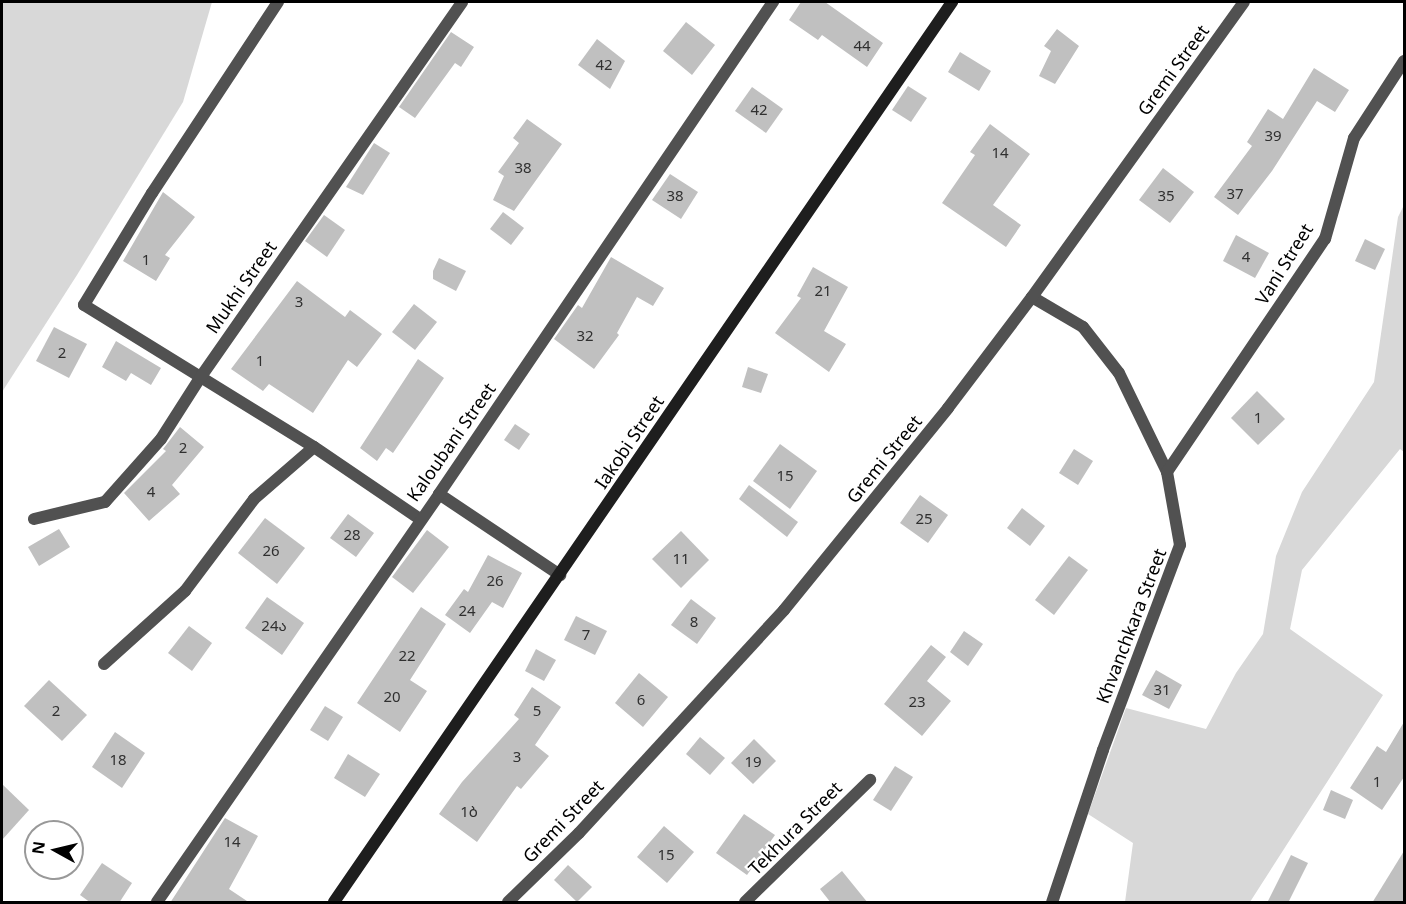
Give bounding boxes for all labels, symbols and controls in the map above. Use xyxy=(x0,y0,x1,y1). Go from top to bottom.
street label: Gremi Street xyxy=(1133,20,1213,120)
house number: 44 xyxy=(853,37,871,55)
house number: 42 xyxy=(595,56,613,74)
house number: 42 xyxy=(750,101,768,119)
house number: 39 xyxy=(1264,127,1282,145)
house number: 14 xyxy=(991,144,1009,162)
house number: 38 xyxy=(514,159,532,177)
house number: 37 xyxy=(1226,185,1244,203)
house number: 38 xyxy=(666,187,684,205)
house number: 35 xyxy=(1157,187,1175,205)
street label: Vani Street xyxy=(1251,220,1317,308)
street label: Mukhi Street xyxy=(201,237,281,337)
house number: 4 xyxy=(1242,248,1250,266)
house number: 1 xyxy=(142,251,150,269)
house number: 21 xyxy=(814,282,832,300)
house number: 3 xyxy=(295,293,303,311)
house number: 32 xyxy=(576,327,594,345)
house number: 2 xyxy=(58,344,66,362)
house number: 1 xyxy=(256,352,264,370)
street label: Kaloubani Street xyxy=(402,379,500,505)
street label: Iakobi Street xyxy=(590,391,668,493)
house number: 1 xyxy=(1254,409,1262,427)
street label: Gremi Street xyxy=(842,411,926,507)
house number: 2 xyxy=(179,439,187,457)
house number: 15 xyxy=(776,467,794,485)
house number: 4 xyxy=(147,483,155,501)
house number: 25 xyxy=(915,510,933,528)
house number: 28 xyxy=(343,526,361,544)
house number: 26 xyxy=(262,542,280,560)
street label: Khvanchkara Street xyxy=(1091,545,1171,707)
house number: 11 xyxy=(672,550,690,568)
house number: 26 xyxy=(486,572,504,590)
house number: 24 xyxy=(458,602,476,620)
house number: 8 xyxy=(690,613,698,631)
house number: 24ა xyxy=(261,617,287,635)
house number: 7 xyxy=(582,626,590,644)
house number: 22 xyxy=(398,647,416,665)
house number: 31 xyxy=(1153,681,1171,699)
house number: 20 xyxy=(383,688,401,706)
house number: 6 xyxy=(637,691,645,709)
house number: 23 xyxy=(908,693,926,711)
house number: 2 xyxy=(52,702,60,720)
house number: 5 xyxy=(533,702,541,720)
house number: 3 xyxy=(513,748,521,766)
house number: 18 xyxy=(109,751,127,769)
house number: 19 xyxy=(744,753,762,771)
house number: 1 xyxy=(1373,773,1381,791)
street label: Gremi Street xyxy=(518,775,608,867)
street label: Tekhura Street xyxy=(744,777,846,879)
house number: 1ბ xyxy=(460,803,478,821)
north arrow xyxy=(24,820,84,880)
house number: 14 xyxy=(223,833,241,851)
text: N xyxy=(26,840,50,856)
house number: 15 xyxy=(657,846,675,864)

